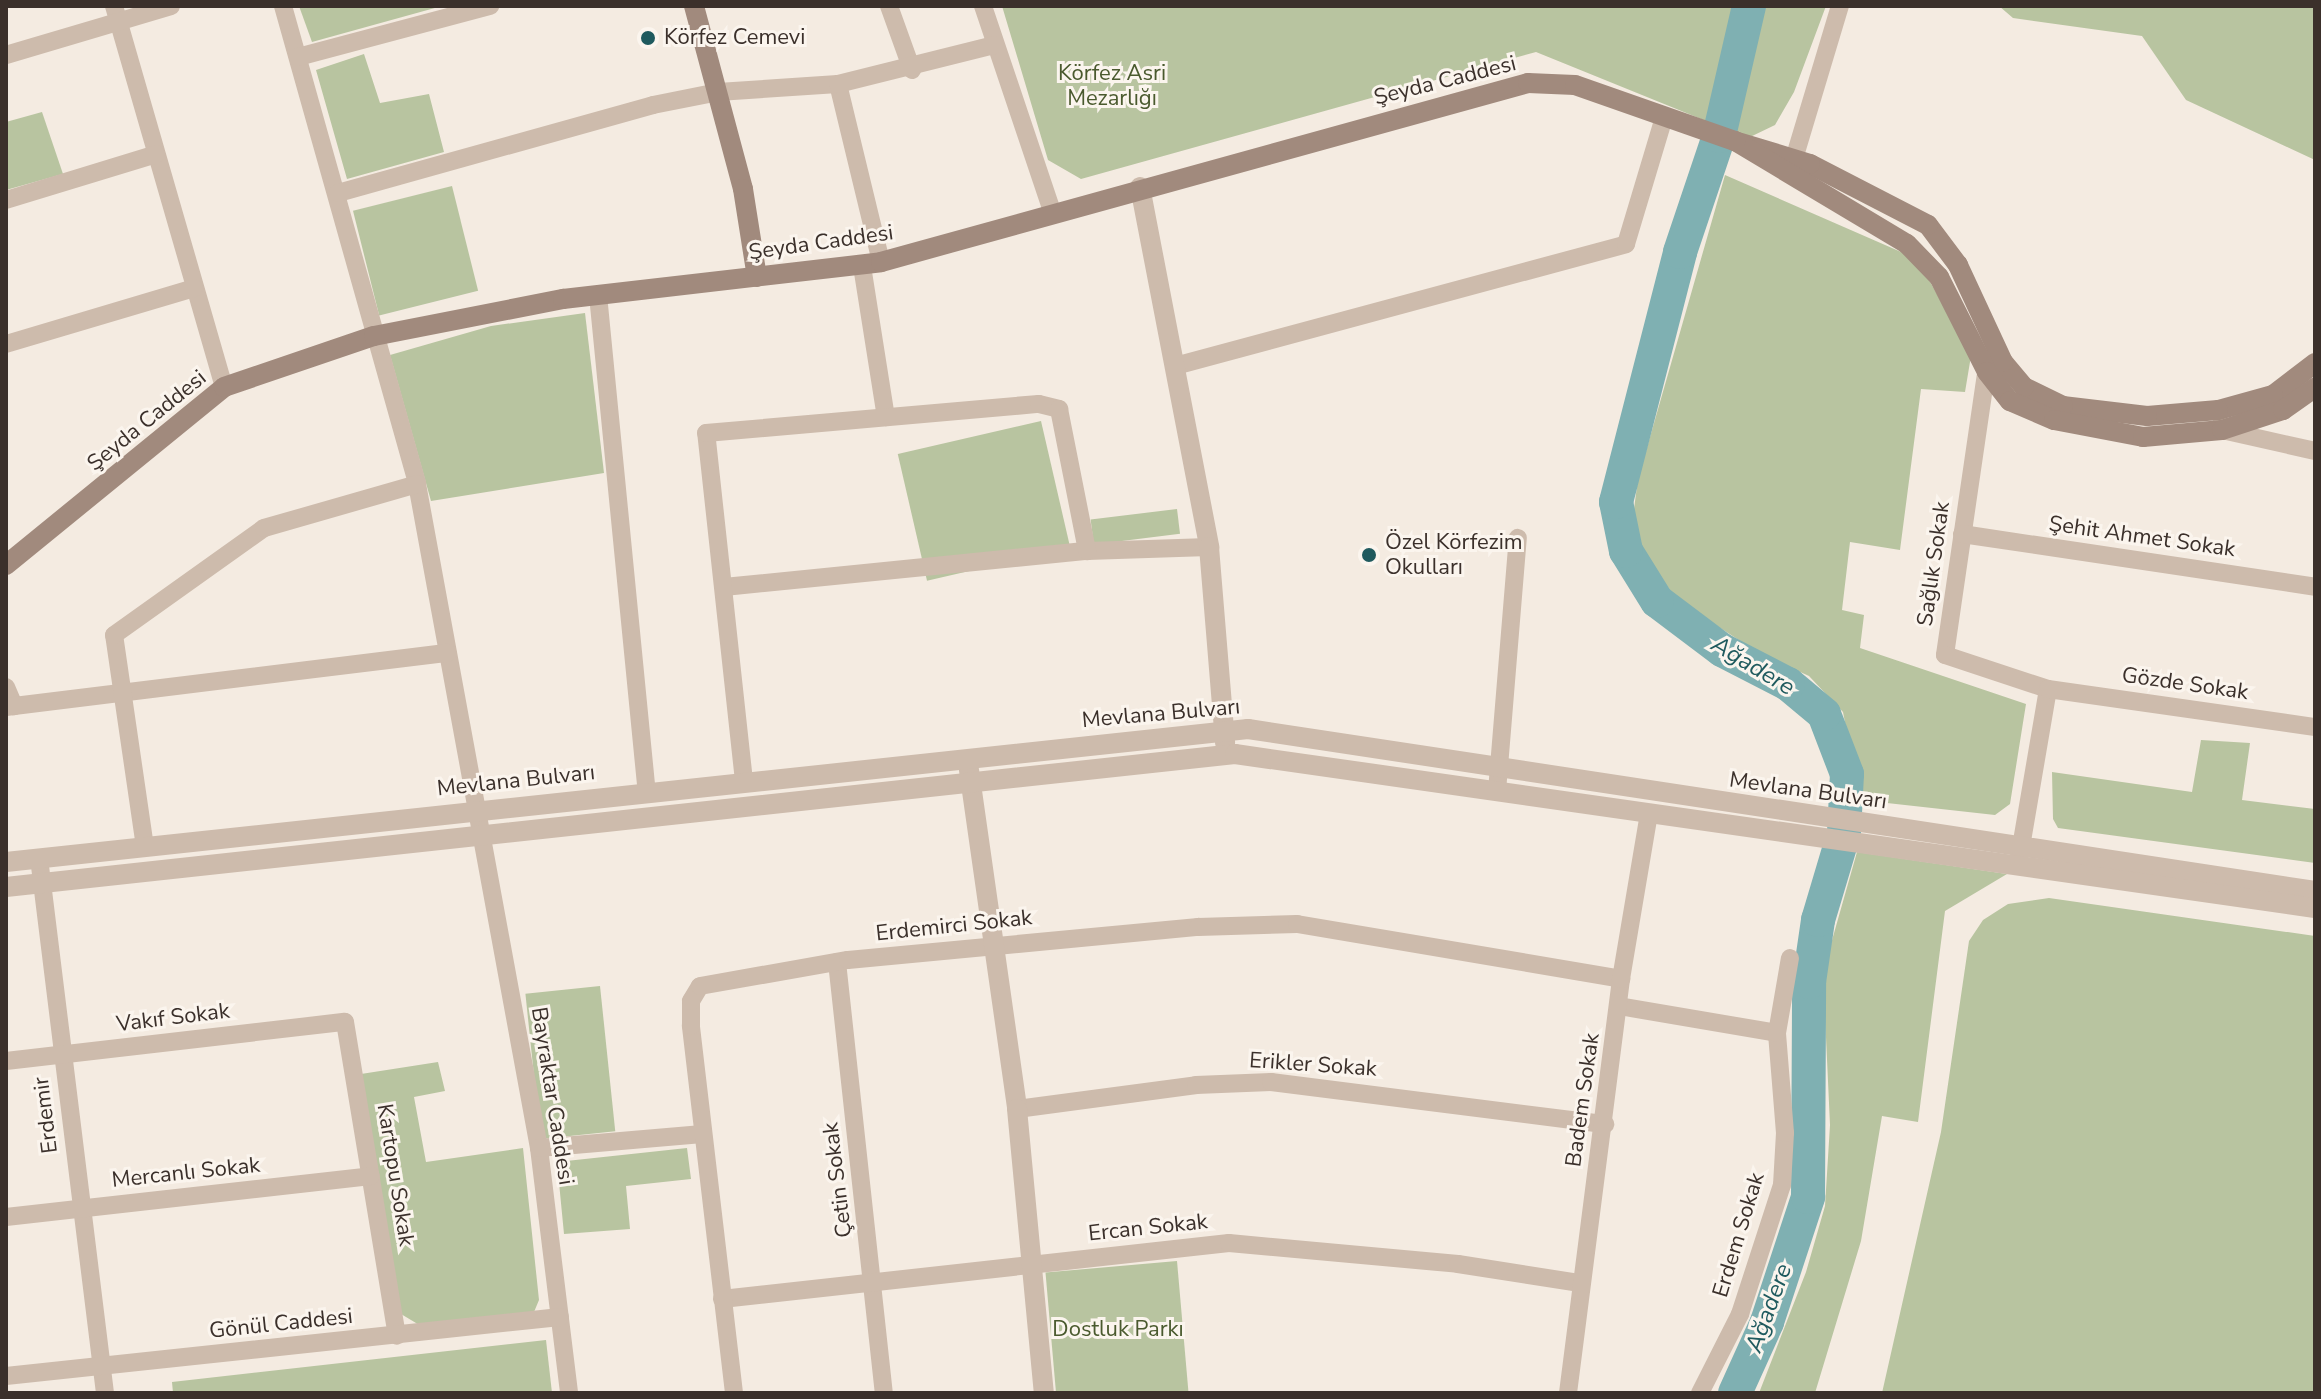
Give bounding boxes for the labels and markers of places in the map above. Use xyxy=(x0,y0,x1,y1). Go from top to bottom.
place label: Körfez Cemevi xyxy=(664,25,805,51)
marker: Körfez Cemevi xyxy=(639,29,657,47)
place label: Özel Körfezim Okulları xyxy=(1385,529,1523,580)
marker: Özel Körfezim Okulları xyxy=(1360,546,1378,564)

